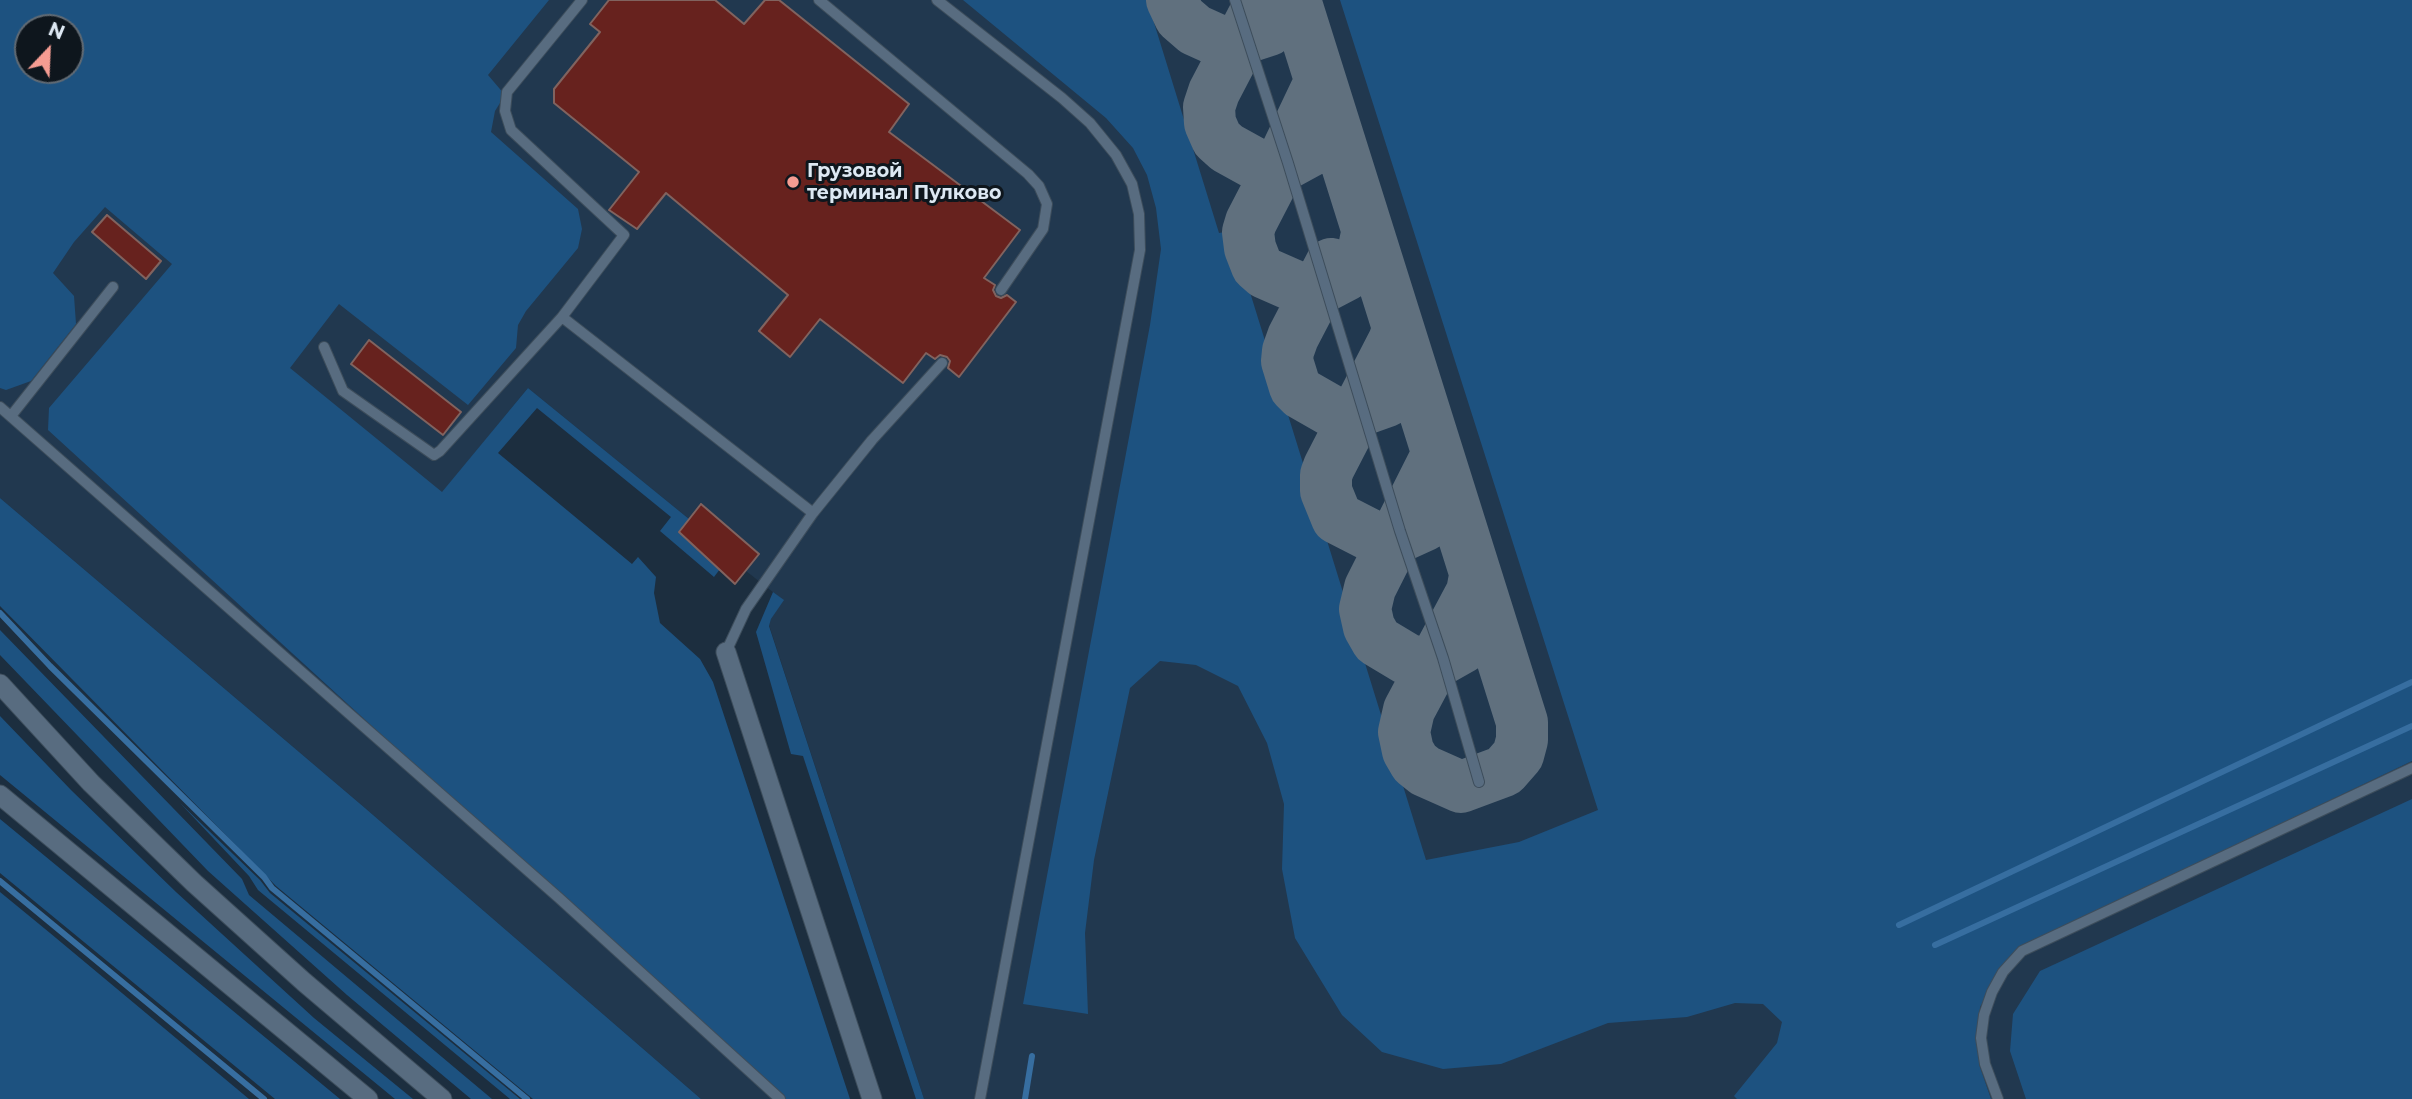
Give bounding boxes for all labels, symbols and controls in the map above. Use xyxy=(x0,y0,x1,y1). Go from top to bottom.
north arrow xyxy=(14,14,84,84)
text: N xyxy=(45,17,68,45)
place label: Грузовой терминал Пулково xyxy=(807,160,1001,204)
marker: Грузовой терминал Пулково xyxy=(785,174,801,190)

